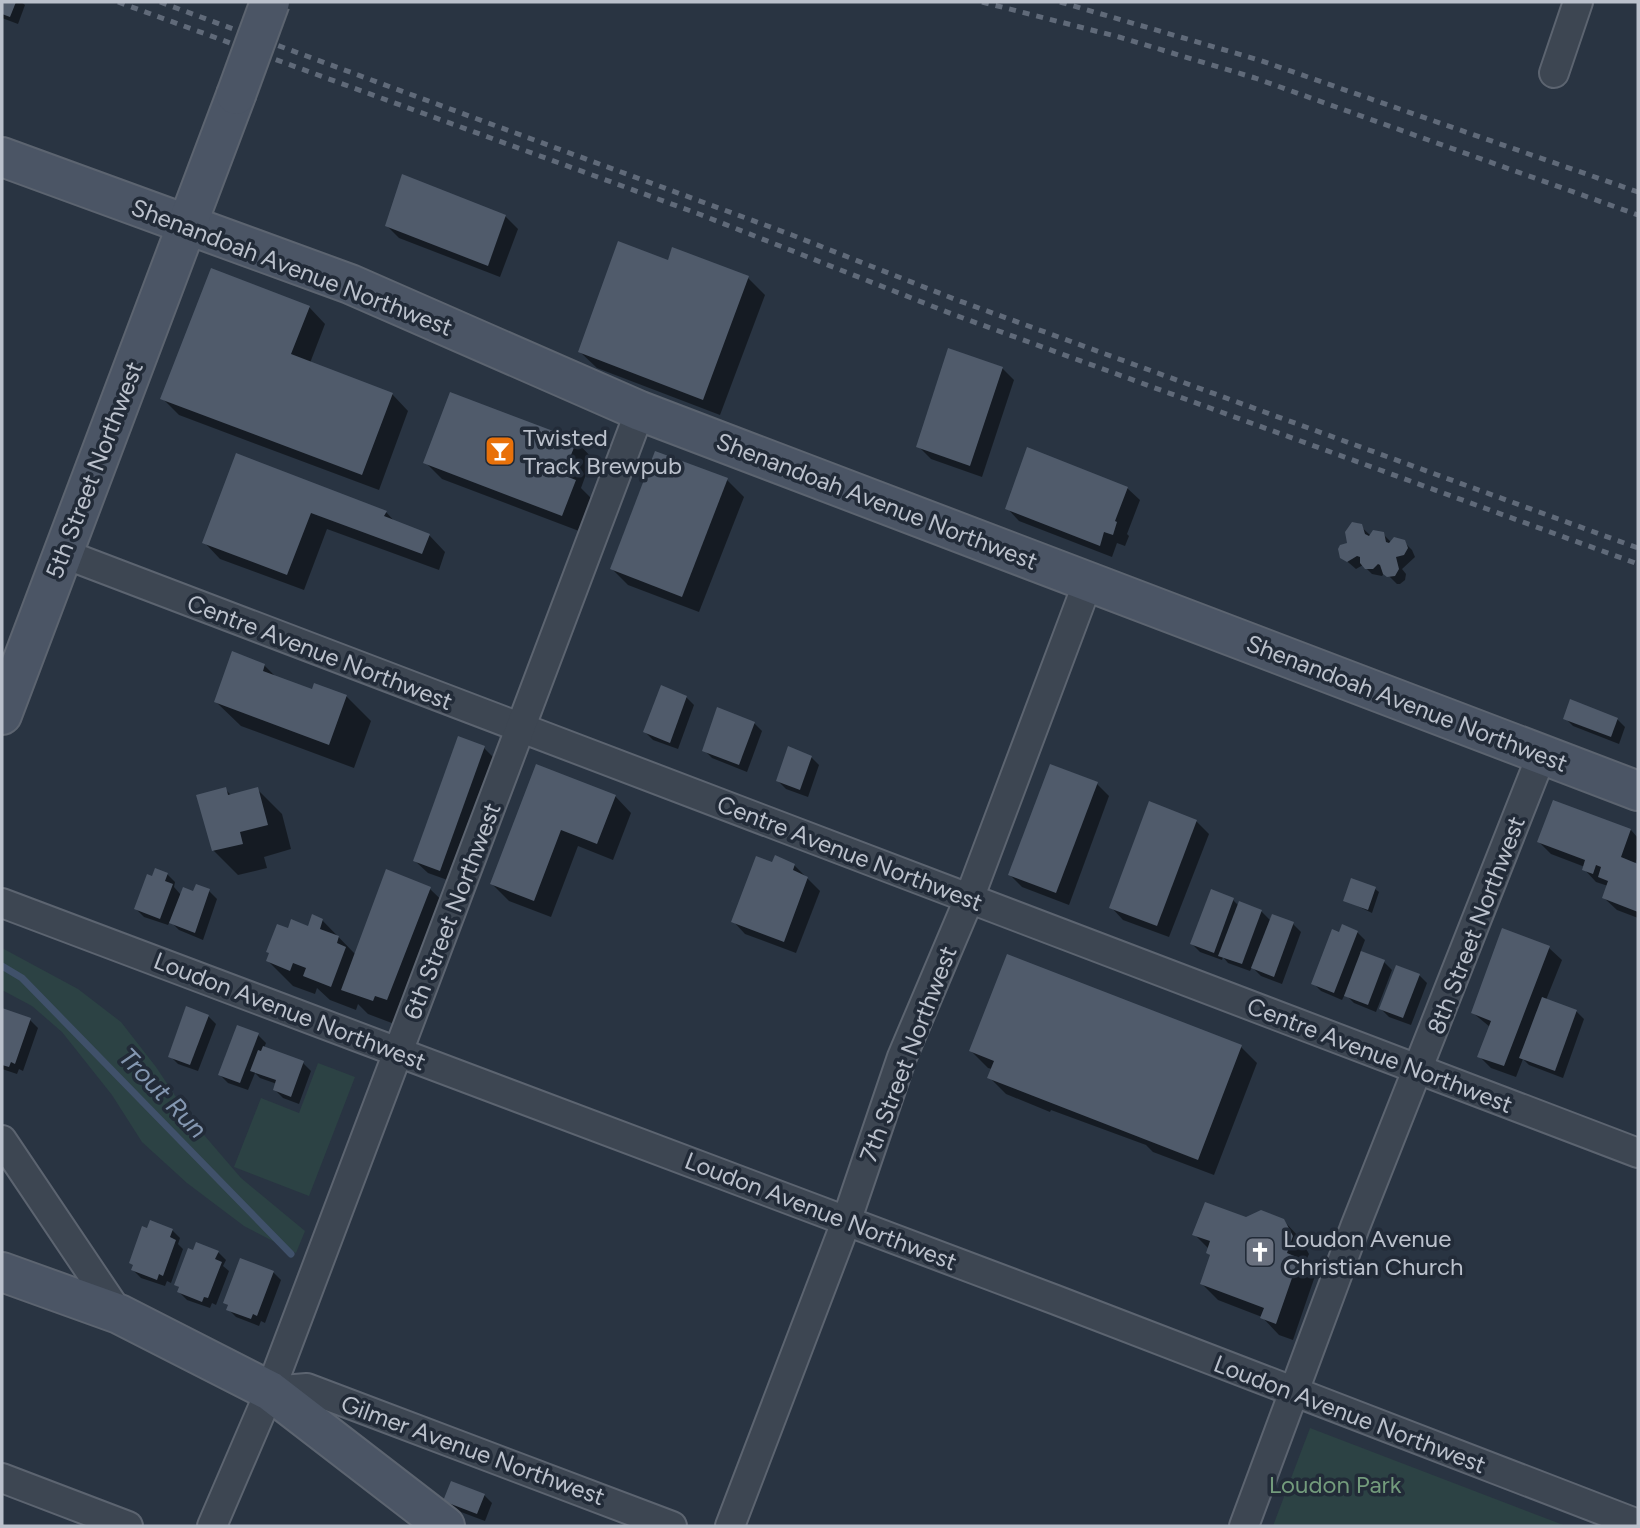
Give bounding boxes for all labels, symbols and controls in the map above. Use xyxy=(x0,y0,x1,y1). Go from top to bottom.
street label: Shenandoah Avenue Northwest xyxy=(127,192,457,342)
street label: 5th Street Northwest xyxy=(39,357,149,583)
place label: Twisted Track Brewpub xyxy=(523,423,682,480)
street label: Shenandoah Avenue Northwest xyxy=(712,426,1042,576)
bar icon: Twisted Track Brewpub xyxy=(483,434,517,468)
street label: Centre Avenue Northwest xyxy=(183,588,457,716)
street label: Shenandoah Avenue Northwest xyxy=(1242,628,1572,778)
street label: Centre Avenue Northwest xyxy=(713,789,987,917)
street label: 6th Street Northwest xyxy=(397,798,507,1024)
street label: 8th Street Northwest xyxy=(1421,812,1531,1038)
street label: 7th Street Northwest xyxy=(853,942,963,1166)
street label: Loudon Avenue Northwest xyxy=(150,946,430,1076)
street label: Centre Avenue Northwest xyxy=(1243,991,1517,1119)
water label: Trout Run xyxy=(112,1041,214,1145)
street label: Loudon Avenue Northwest xyxy=(681,1146,961,1276)
place label: Loudon Avenue Christian Church xyxy=(1283,1224,1463,1281)
church icon: Loudon Avenue Christian Church xyxy=(1243,1235,1277,1269)
street label: Loudon Avenue Northwest xyxy=(1210,1349,1490,1479)
street label: Gilmer Avenue Northwest xyxy=(337,1389,609,1511)
park label: Loudon Park xyxy=(1269,1470,1402,1499)

